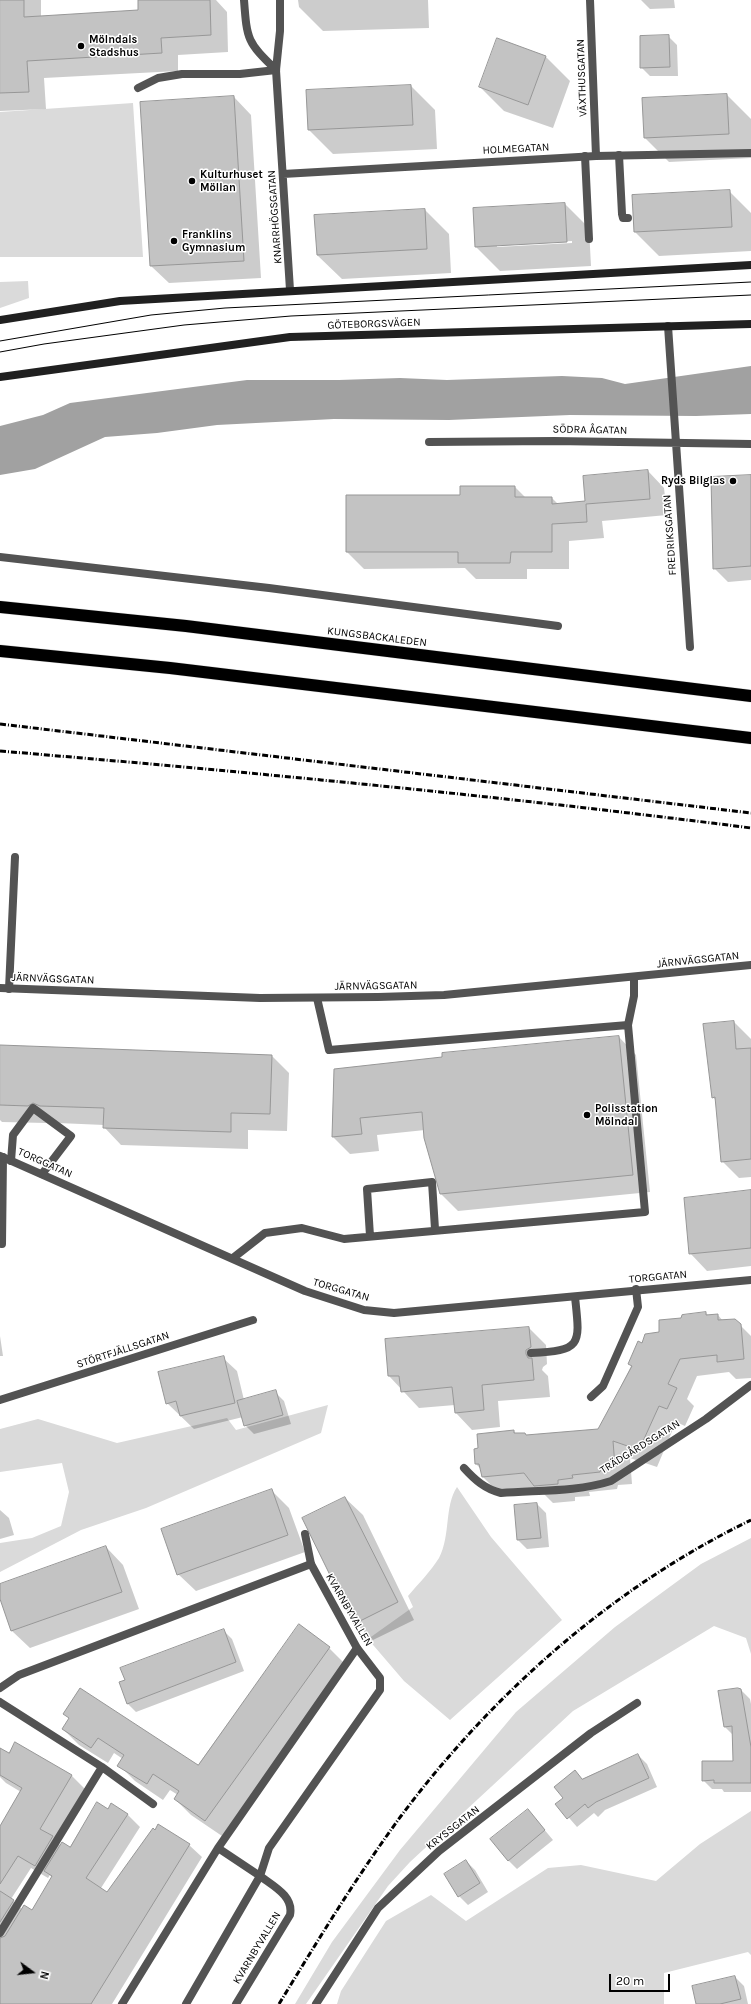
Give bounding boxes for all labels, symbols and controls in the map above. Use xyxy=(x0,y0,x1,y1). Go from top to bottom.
place label: Mölndals Stadshus xyxy=(89,33,139,59)
street label: VÄXTHUSGATAN xyxy=(574,39,590,117)
marker: Mölndals Stadshus xyxy=(76,41,86,51)
street label: HOLMEGATAN xyxy=(482,141,550,157)
place label: Kulturhuset Möllan xyxy=(200,168,263,194)
street label: KNARRHÖGSGATAN xyxy=(265,170,285,264)
marker: Kulturhuset Möllan xyxy=(187,176,197,186)
place label: Franklins Gymnasium xyxy=(182,228,245,254)
marker: Franklins Gymnasium xyxy=(169,236,179,246)
street label: GÖTEBORGSVÄGEN xyxy=(327,316,421,332)
street label: SÖDRA ÅGATAN xyxy=(552,423,628,437)
place label: Ryds Bilglas xyxy=(661,474,725,488)
marker: Ryds Bilglas xyxy=(728,476,738,486)
street label: FREDRIKSGATAN xyxy=(661,494,679,576)
street label: KUNGSBACKALEDEN xyxy=(326,624,428,650)
street label: JÄRNVÄGSGATAN xyxy=(656,949,740,971)
street label: JÄRNVÄGSGATAN xyxy=(11,971,95,987)
street label: JÄRNVÄGSGATAN xyxy=(335,979,417,993)
place label: Polisstation Mölndal xyxy=(595,1102,658,1128)
marker: Polisstation Mölndal xyxy=(582,1110,592,1120)
street label: TORGGATAN xyxy=(16,1145,74,1181)
street label: TORGGATAN xyxy=(628,1268,688,1286)
street label: TORGGATAN xyxy=(311,1276,371,1304)
street label: STÖRTFJÄLLSGATAN xyxy=(75,1329,171,1371)
street label: TRÄDGÅRDSGATAN xyxy=(598,1417,682,1477)
street label: KVARNBYVALLEN xyxy=(323,1571,375,1649)
street label: KRYSSGATAN xyxy=(424,1803,482,1853)
street label: KVARNBYVALLEN xyxy=(230,1909,284,1987)
north arrow xyxy=(12,1952,52,1992)
scale bar xyxy=(611,1966,672,1992)
text: N xyxy=(37,1970,51,1981)
text: 20 m xyxy=(616,1974,644,1988)

